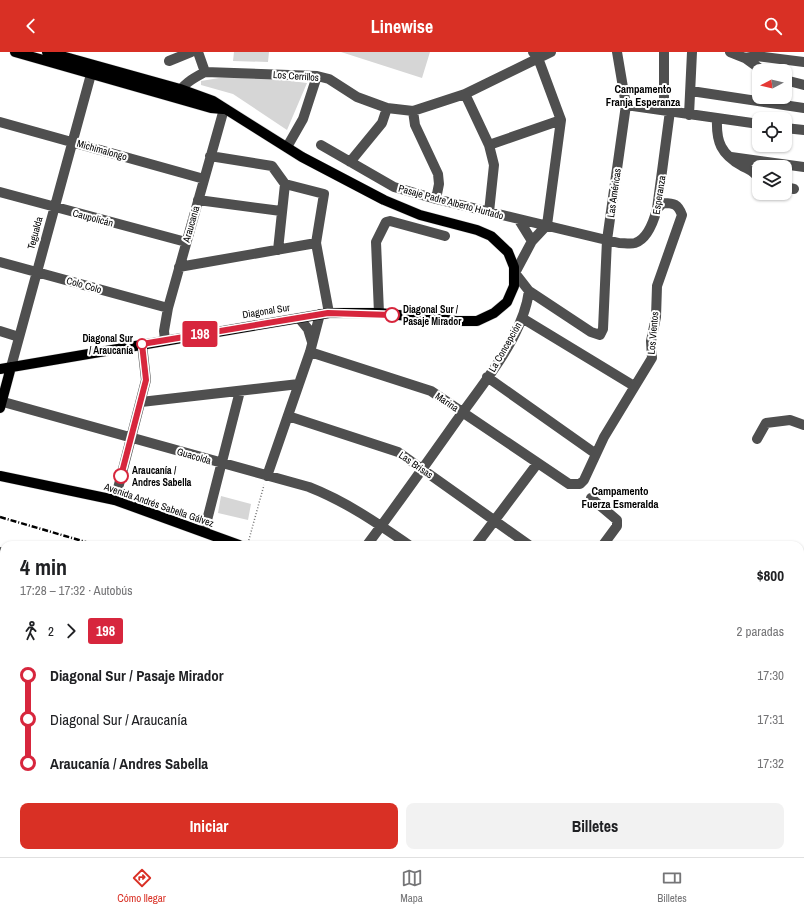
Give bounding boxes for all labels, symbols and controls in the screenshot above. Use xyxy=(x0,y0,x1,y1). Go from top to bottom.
text: Linewise xyxy=(371,14,433,39)
icon: back xyxy=(20,15,42,37)
icon: search xyxy=(762,15,784,37)
north arrow xyxy=(752,64,792,104)
map controls xyxy=(752,64,792,200)
street label: Los Cerrillos xyxy=(273,68,319,84)
district label: Campamento Franja Esperanza xyxy=(606,82,680,109)
button: locate xyxy=(752,112,792,152)
street label: Michimalongo xyxy=(75,137,129,163)
button: layers xyxy=(752,160,792,200)
street label: Las Américas xyxy=(604,167,624,219)
street label: Esperanza xyxy=(650,174,669,215)
street label: Pasaje Padre Alberto Hurtado xyxy=(397,182,505,222)
street label: Araucanía xyxy=(179,204,203,245)
street label: Caupolicán xyxy=(71,206,115,230)
street label: Tegualda xyxy=(24,215,46,251)
street label: Colo Colo xyxy=(65,274,104,296)
street label: Diagonal Sur xyxy=(241,301,291,321)
place label: Diagonal Sur / Pasaje Mirador xyxy=(403,303,462,328)
marker: Diagonal Sur / Pasaje Mirador xyxy=(384,307,400,323)
street label: Los Vientos xyxy=(645,311,661,355)
street label: La Concepción xyxy=(486,320,524,374)
line badge: 198 xyxy=(177,321,223,347)
text: 198 xyxy=(190,325,210,343)
place label: Diagonal Sur / Araucanía xyxy=(82,332,134,357)
marker: Diagonal Sur / Araucanía xyxy=(136,338,148,350)
street label: Marina xyxy=(433,389,462,415)
street label: Guacolda xyxy=(175,445,213,467)
street label: Las Brisas xyxy=(396,449,436,481)
place label: Araucanía / Andres Sabella xyxy=(132,464,192,489)
marker: Araucanía / Andres Sabella xyxy=(113,468,129,484)
street label: Avenida Andrés Sabella Gálvez xyxy=(101,480,216,530)
district label: Campamento Fuerza Esmeralda xyxy=(581,484,659,511)
text: 4 min xyxy=(20,552,67,582)
text: $800 xyxy=(757,565,784,586)
text: 17:28 – 17:32 · Autobús xyxy=(20,582,133,599)
icon: walk xyxy=(20,620,42,642)
icon: forward xyxy=(60,620,82,642)
text: 198 xyxy=(96,622,115,640)
text: 2 xyxy=(48,623,54,640)
text: 2 paradas xyxy=(737,623,784,640)
text: Diagonal Sur / Pasaje Mirador xyxy=(50,665,224,686)
text: 17:30 xyxy=(757,667,784,684)
text: Diagonal Sur / Araucanía xyxy=(50,709,187,730)
text: 17:31 xyxy=(757,711,784,728)
text: Araucanía / Andres Sabella xyxy=(50,753,208,774)
text: 17:32 xyxy=(757,755,784,772)
button: Iniciar xyxy=(20,803,398,849)
button: Billetes xyxy=(406,803,784,849)
tab: Cómo llegar xyxy=(117,867,166,905)
tab: Mapa xyxy=(400,867,423,905)
tab: Billetes xyxy=(657,867,687,905)

